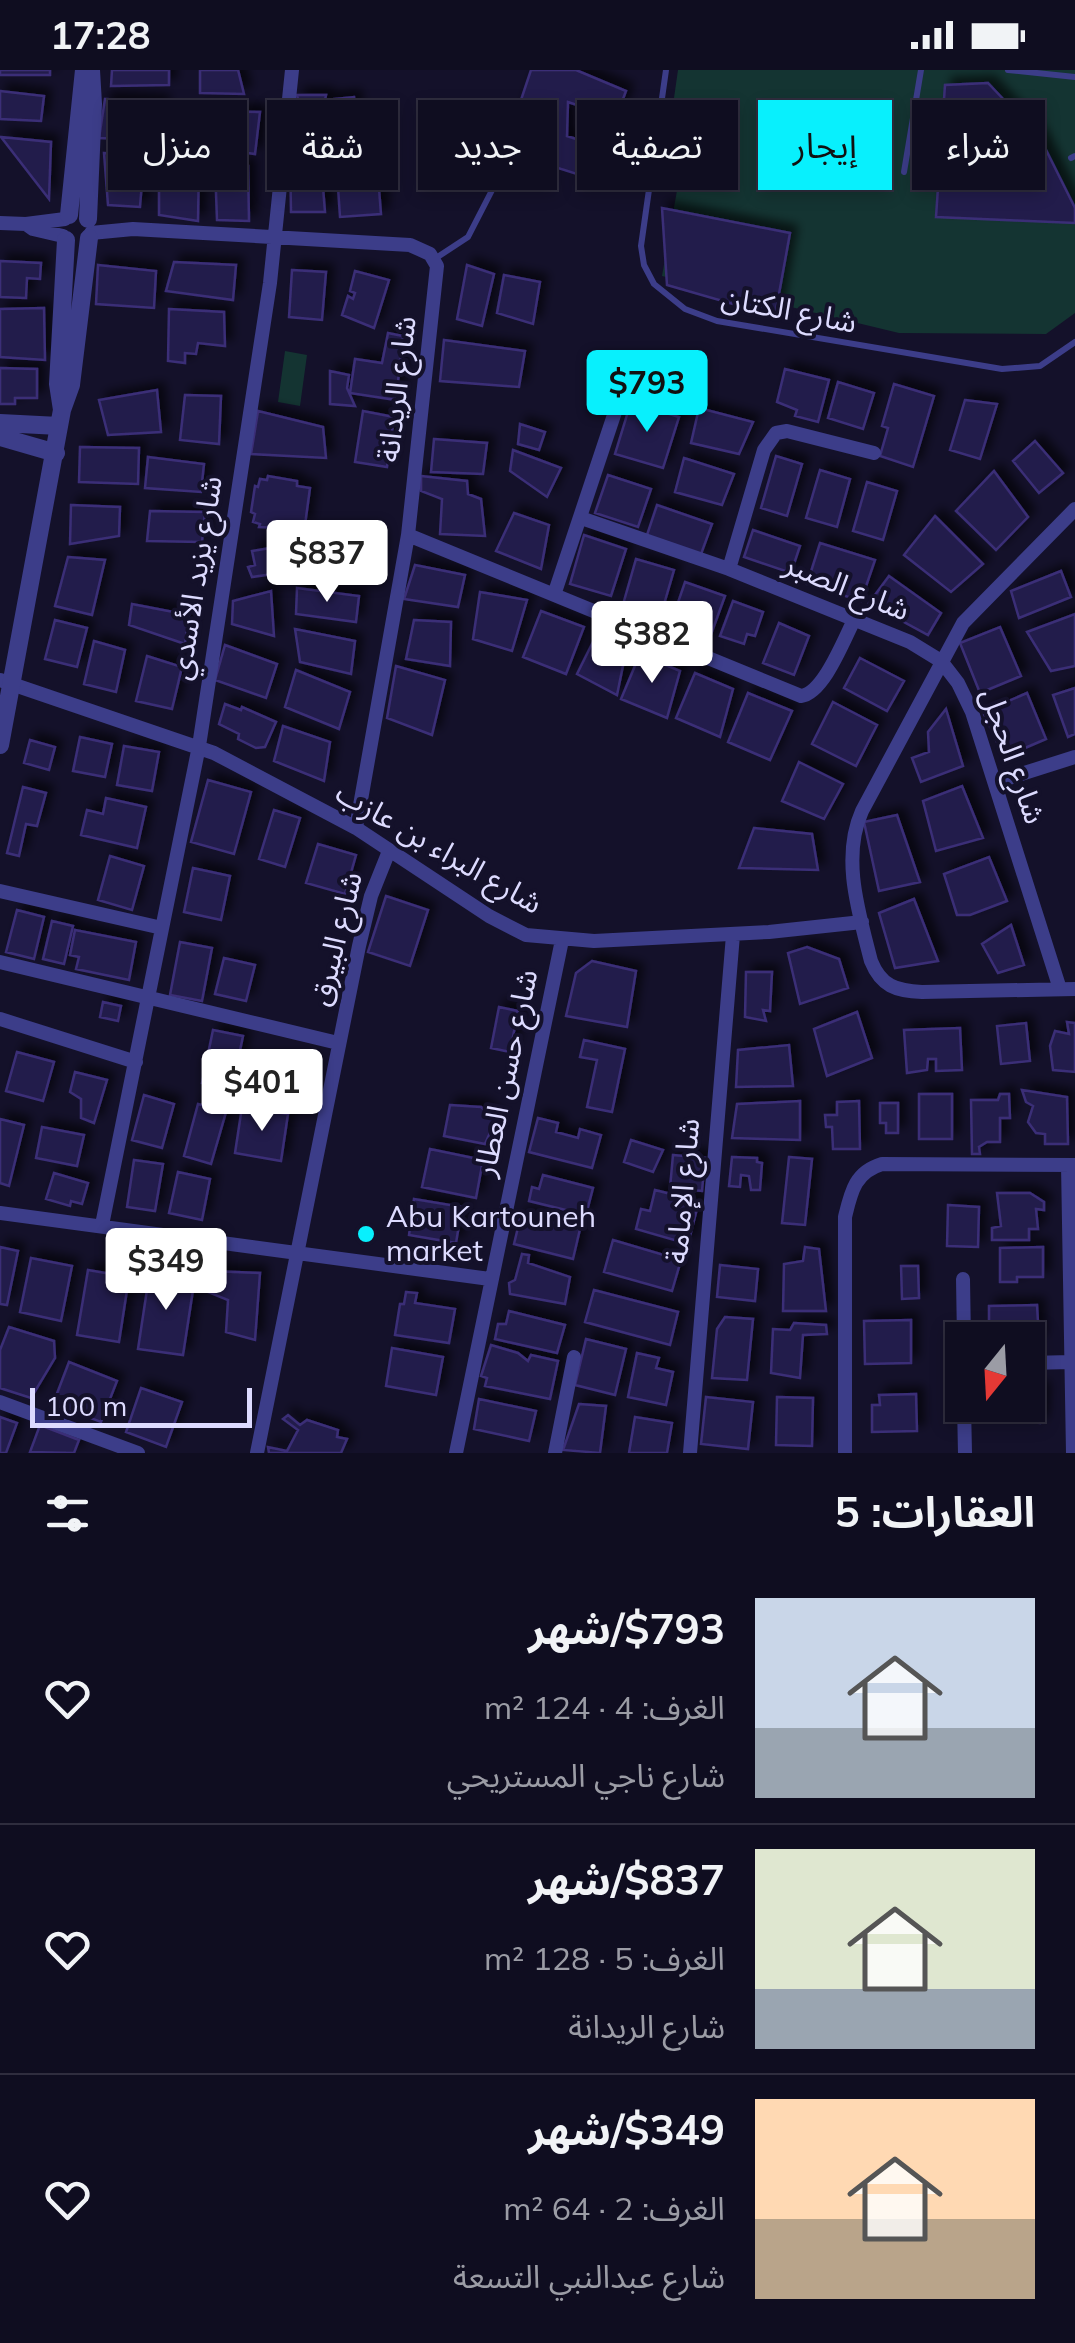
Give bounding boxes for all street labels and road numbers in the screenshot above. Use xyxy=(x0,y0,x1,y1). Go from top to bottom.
street label: شارع الكتان xyxy=(718,277,860,345)
street label: شارع الريدانة xyxy=(368,314,428,465)
street label: شارع يزيد الأسدي xyxy=(160,473,235,683)
street label: شارع الصبر xyxy=(777,543,916,632)
street label: شارع الحجل xyxy=(969,683,1055,830)
street label: شارع البراء بن عازب xyxy=(327,773,550,925)
street label: شارع البيرق xyxy=(300,868,374,1011)
street label: شارع حسن العطار xyxy=(464,966,549,1182)
street label: شارع الإمامة xyxy=(657,1117,711,1265)

